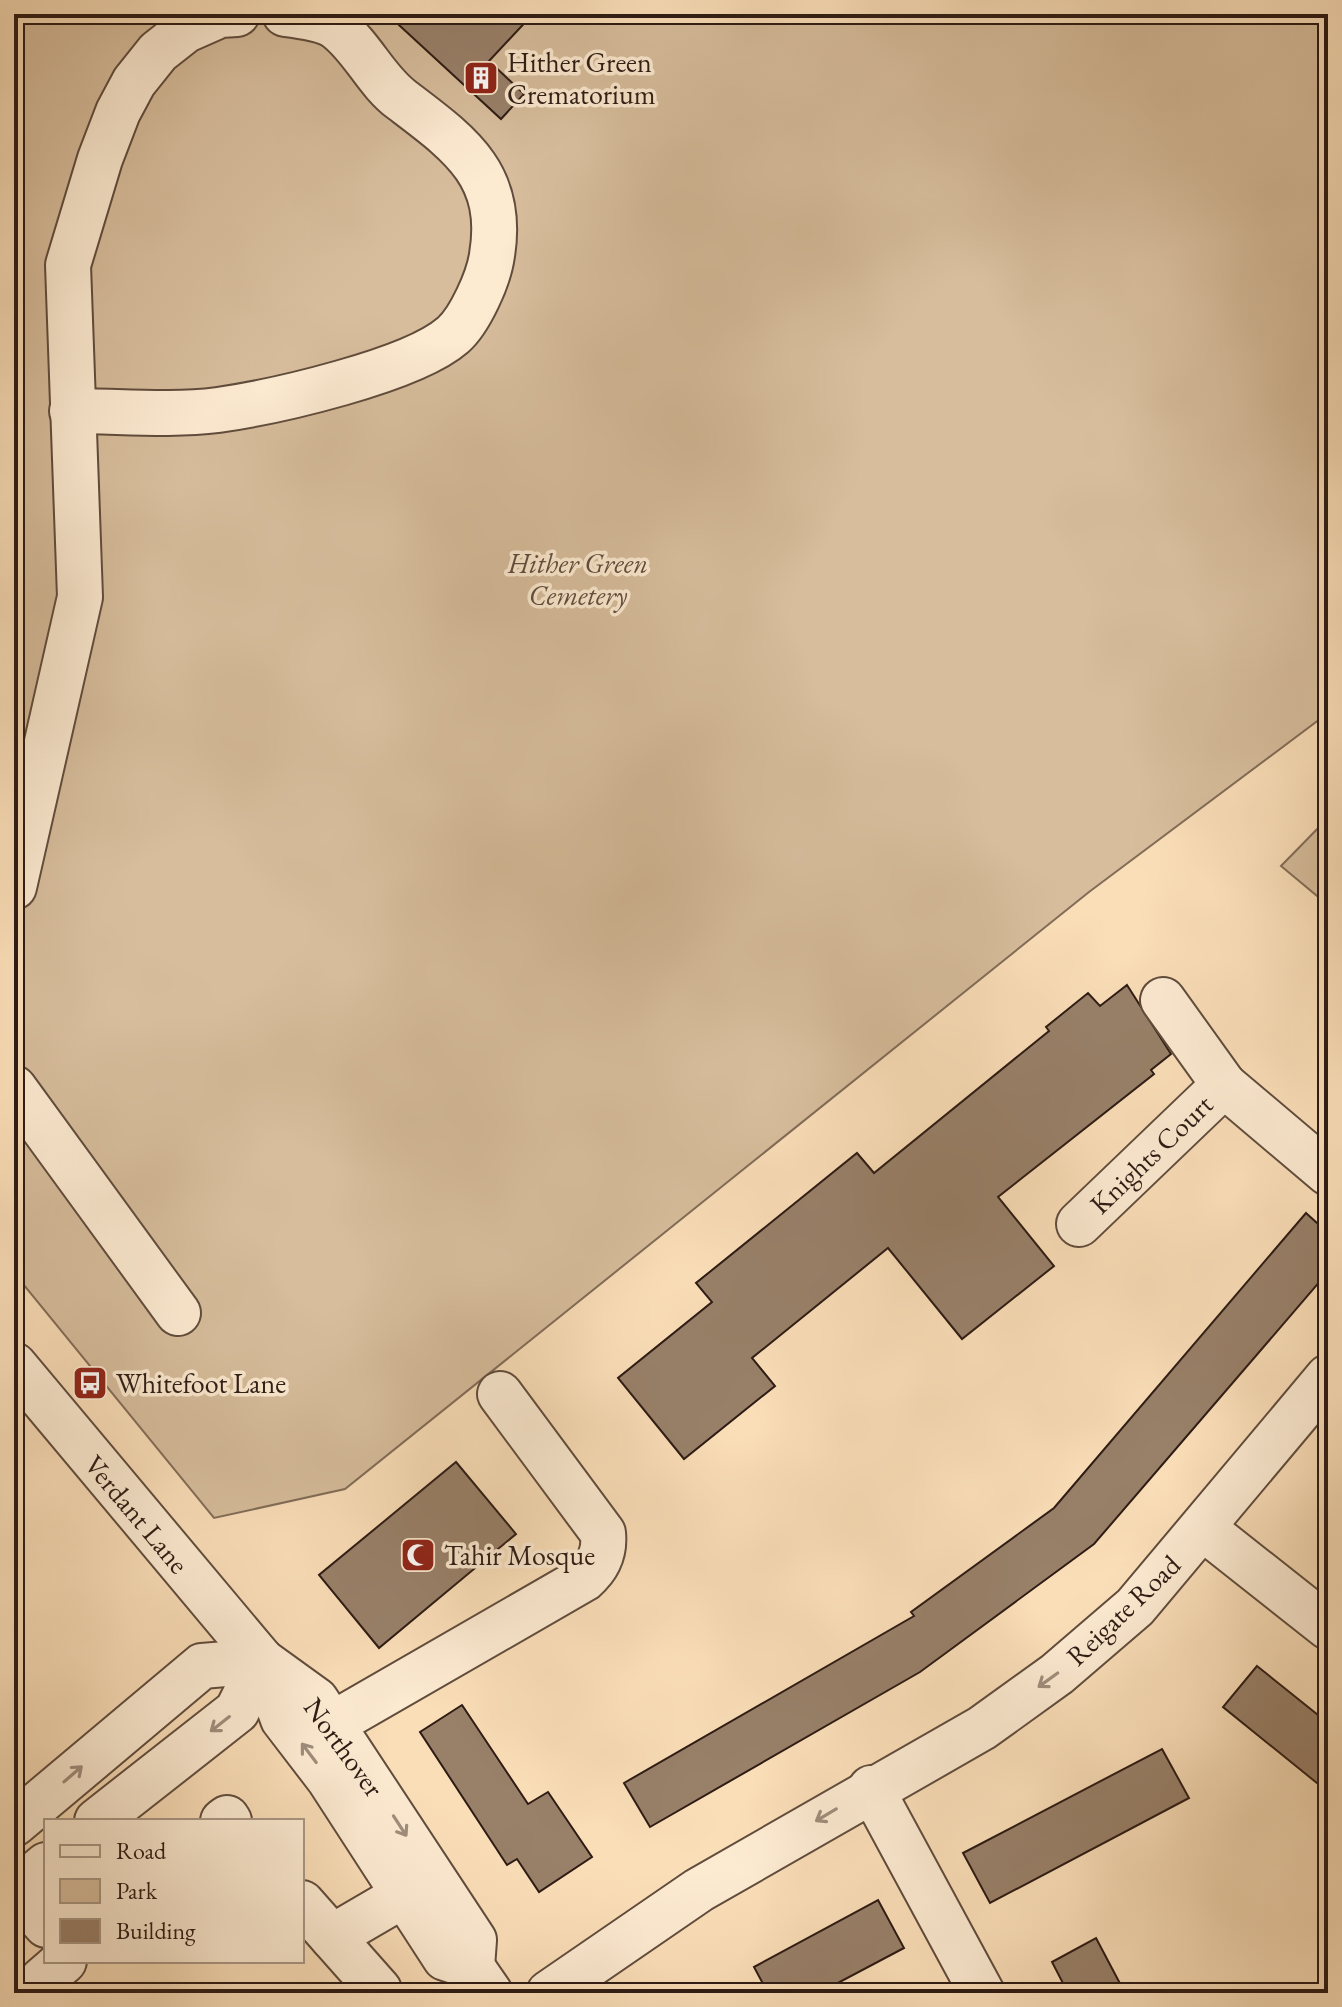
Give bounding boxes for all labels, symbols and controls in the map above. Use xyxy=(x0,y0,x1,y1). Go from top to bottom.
place label: Hither Green Crematorium xyxy=(507,44,656,112)
building icon: Hither Green Crematorium xyxy=(462,59,500,97)
park label: Hither Green Cemetery xyxy=(507,545,648,613)
street label: Knights Court xyxy=(1082,1086,1220,1222)
bus stop icon: Whitefoot Lane xyxy=(71,1364,109,1402)
place label: Whitefoot Lane xyxy=(116,1365,286,1401)
street label: Verdant Lane xyxy=(77,1447,197,1581)
mosque icon: Tahir Mosque xyxy=(399,1536,437,1574)
place label: Tahir Mosque xyxy=(444,1537,595,1573)
street label: Reigate Road xyxy=(1058,1546,1188,1673)
one-way arrow xyxy=(1037,1672,1059,1689)
street label: Northover xyxy=(296,1690,392,1804)
one-way arrow xyxy=(210,1716,231,1733)
one-way arrow xyxy=(301,1743,318,1764)
one-way arrow xyxy=(63,1765,83,1783)
one-way arrow xyxy=(815,1807,838,1823)
one-way arrow xyxy=(393,1814,409,1837)
legend xyxy=(44,1819,304,1963)
text: Road xyxy=(116,1835,167,1866)
text: Park xyxy=(116,1875,158,1906)
text: Building xyxy=(116,1915,196,1946)

